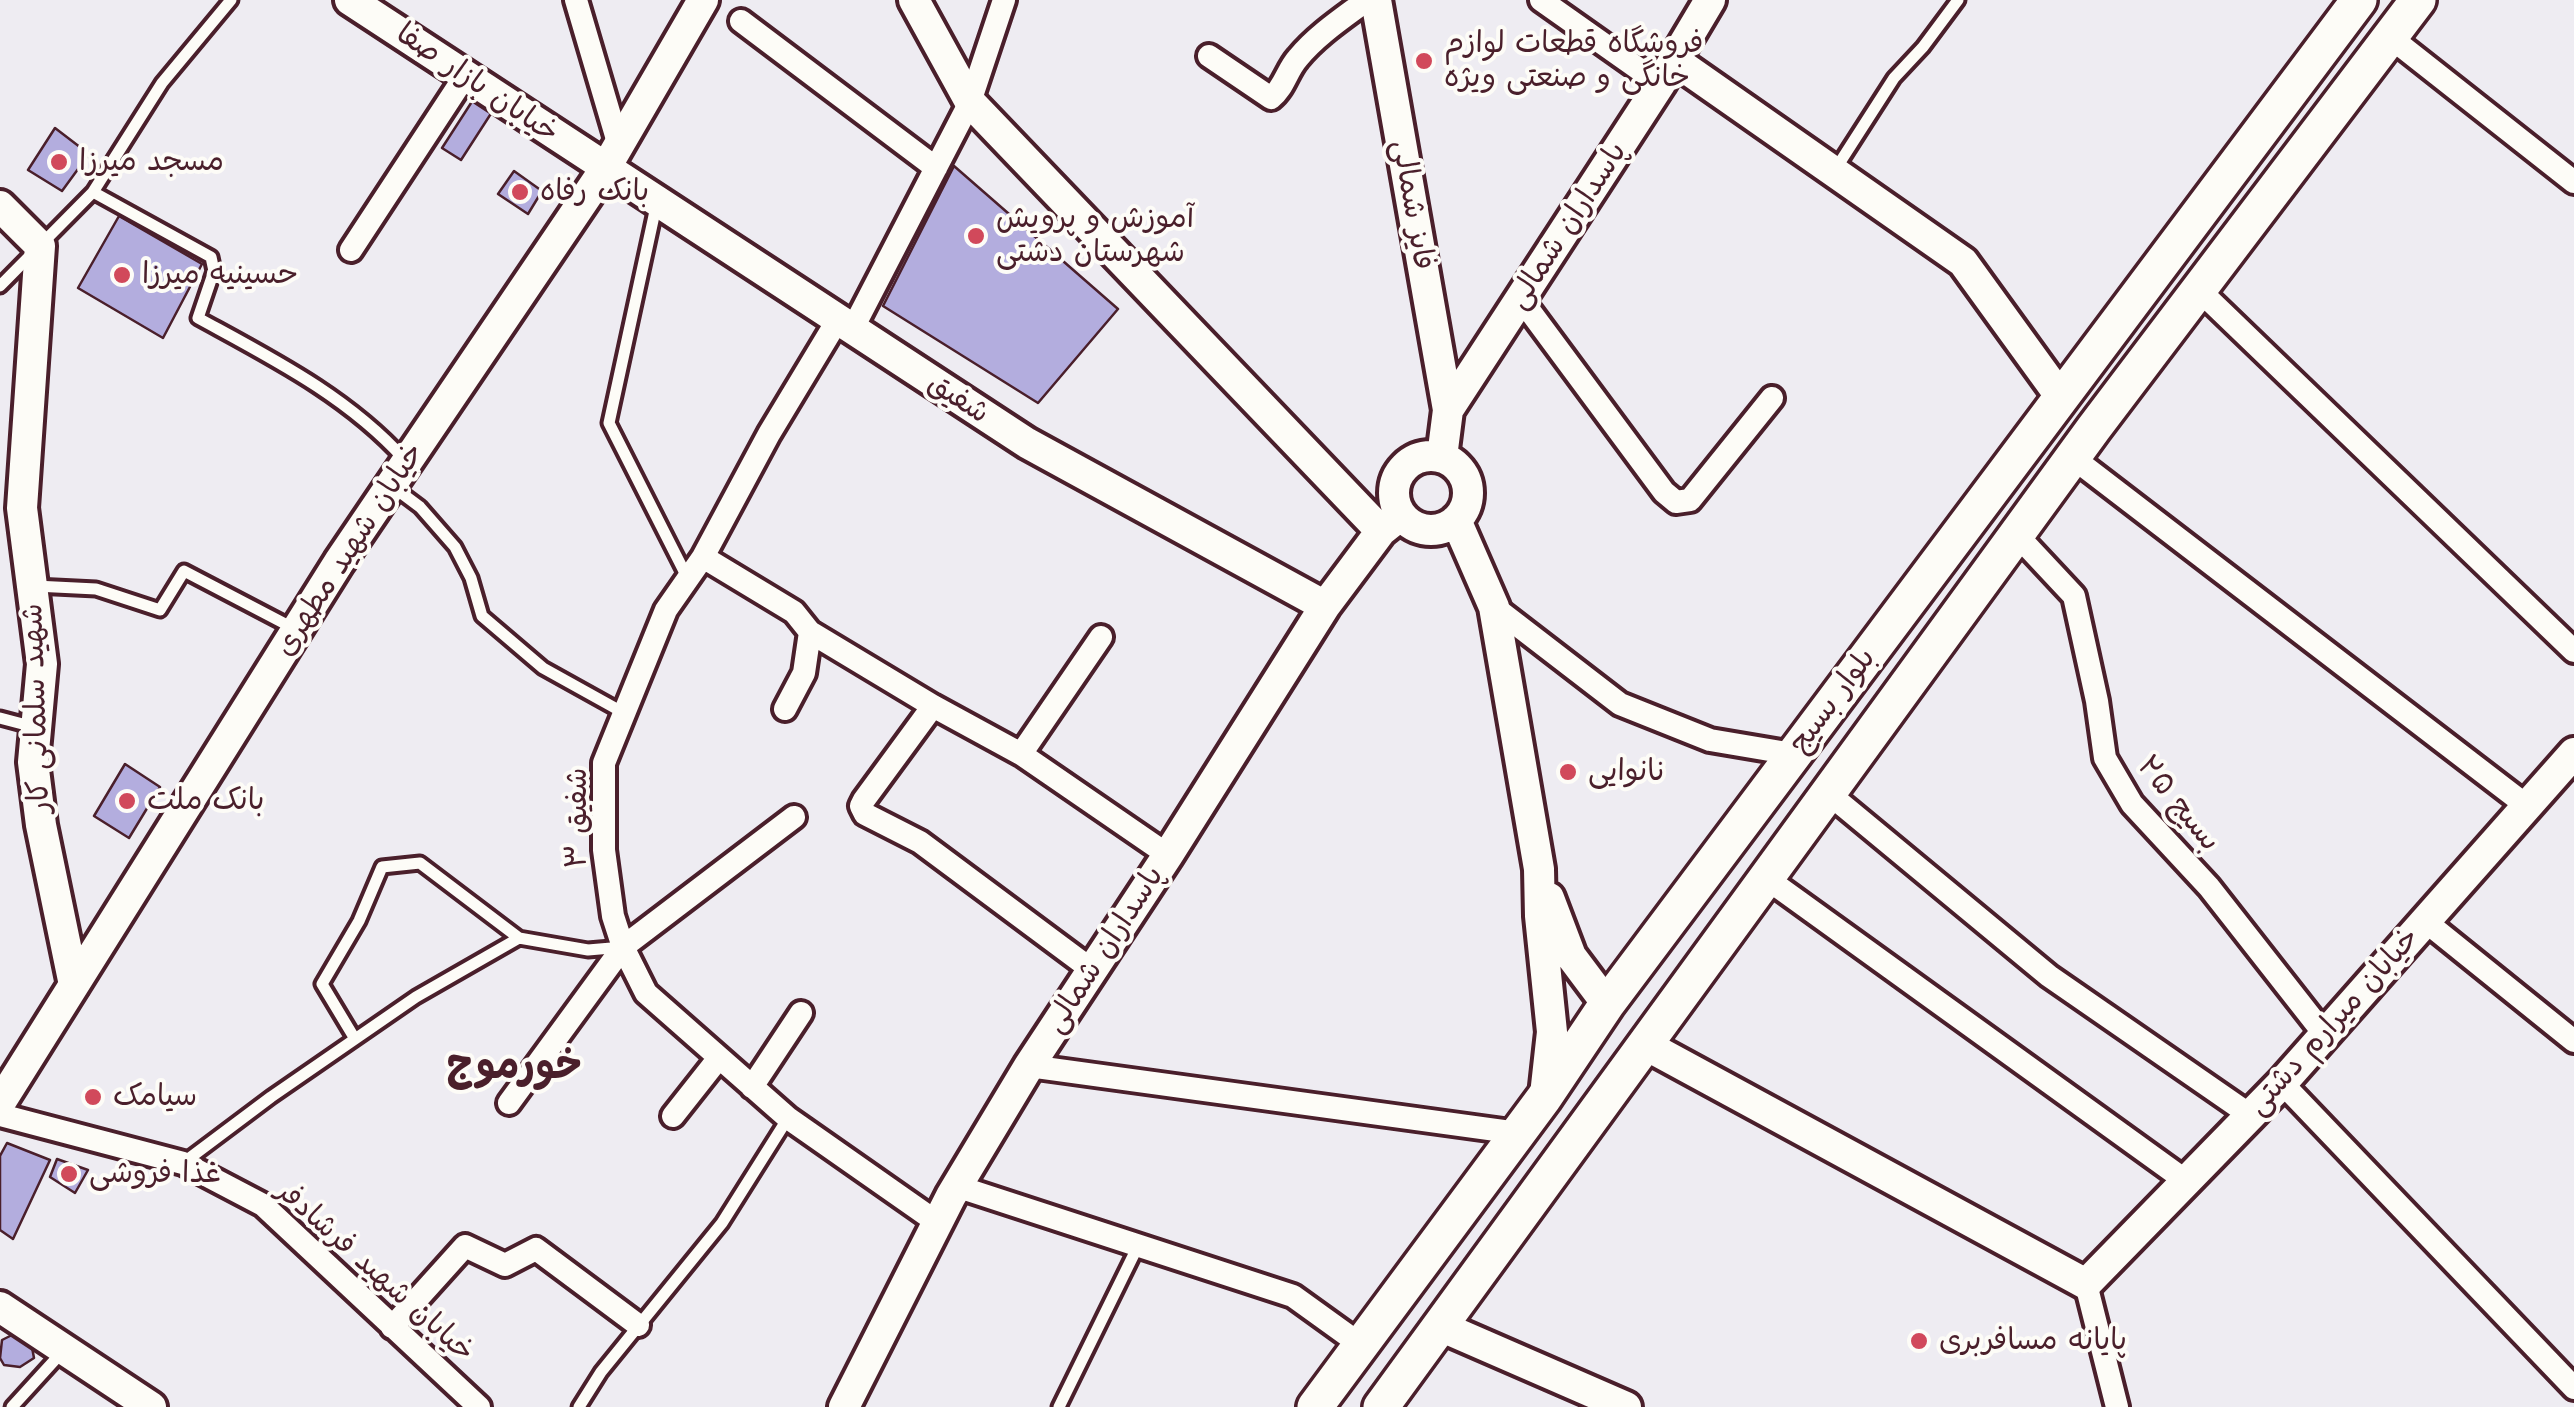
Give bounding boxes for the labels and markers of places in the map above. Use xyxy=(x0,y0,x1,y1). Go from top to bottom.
place label: فروشگاه قطعات لوازم خانگی و صنعتی ویژه xyxy=(1444,26,1704,96)
marker: فروشگاه قطعات لوازم خانگی و صنعتی ویژه xyxy=(1413,50,1435,72)
place label: مسجد میرزا xyxy=(79,144,224,180)
marker: مسجد میرزا xyxy=(48,151,70,173)
place label: بانک رفاه xyxy=(540,174,649,210)
marker: بانک رفاه xyxy=(509,181,531,203)
place label: آموزش و پرویش شهرستان دشتی xyxy=(996,201,1194,272)
marker: آموزش و پرویش شهرستان دشتی xyxy=(965,225,987,247)
place label: حسینیه میرزا xyxy=(142,257,298,293)
marker: حسینیه میرزا xyxy=(111,264,133,286)
place label: نانوایی xyxy=(1588,754,1666,790)
marker: نانوایی xyxy=(1557,761,1579,783)
place label: بانک ملت xyxy=(147,783,265,819)
marker: بانک ملت xyxy=(116,790,138,812)
place label: سیامک xyxy=(113,1079,197,1115)
marker: سیامک xyxy=(82,1086,104,1108)
place label: غذا فروشی xyxy=(89,1156,221,1192)
marker: غذا فروشی xyxy=(58,1163,80,1185)
place label: پایانه مسافربری xyxy=(1939,1323,2127,1359)
marker: پایانه مسافربری xyxy=(1908,1330,1930,1352)

